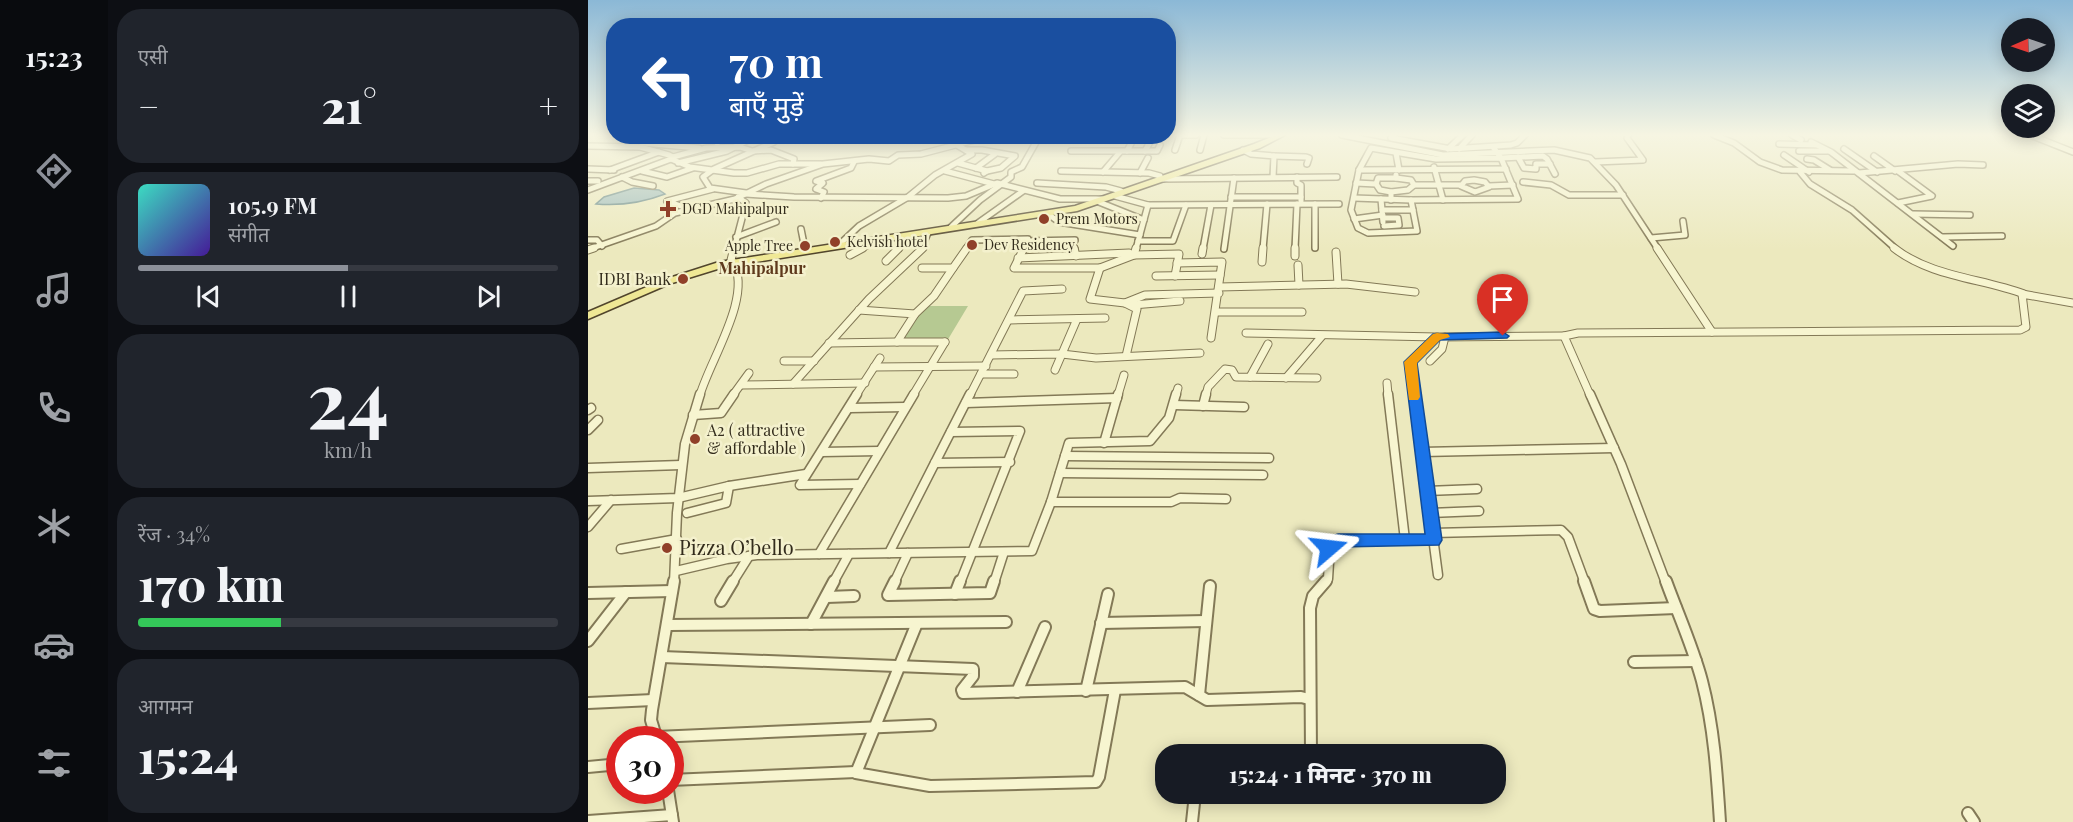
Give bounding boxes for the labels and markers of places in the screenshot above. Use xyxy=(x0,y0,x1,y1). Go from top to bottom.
place label: DGD Mahipalpur xyxy=(682,199,789,218)
marker: DGD Mahipalpur xyxy=(659,200,677,218)
place label: Prem Motors xyxy=(1056,209,1138,228)
marker: Prem Motors xyxy=(1037,212,1051,226)
place label: Kelvish hotel xyxy=(847,232,928,251)
marker: Kelvish hotel xyxy=(828,235,842,249)
place label: Dev Residency xyxy=(984,235,1075,254)
place label: Apple Tree xyxy=(724,236,793,255)
marker: Dev Residency xyxy=(965,238,979,252)
marker: Apple Tree xyxy=(798,239,812,253)
place label: IDBI Bank xyxy=(599,268,671,289)
marker: IDBI Bank xyxy=(676,272,690,286)
pin xyxy=(1477,274,1528,336)
place label: A2 ( attractive & affordable ) xyxy=(706,419,805,458)
marker: A2 ( attractive & affordable ) xyxy=(688,432,702,446)
place label: Pizza O’bello xyxy=(679,533,794,560)
marker: Pizza O’bello xyxy=(660,541,674,555)

